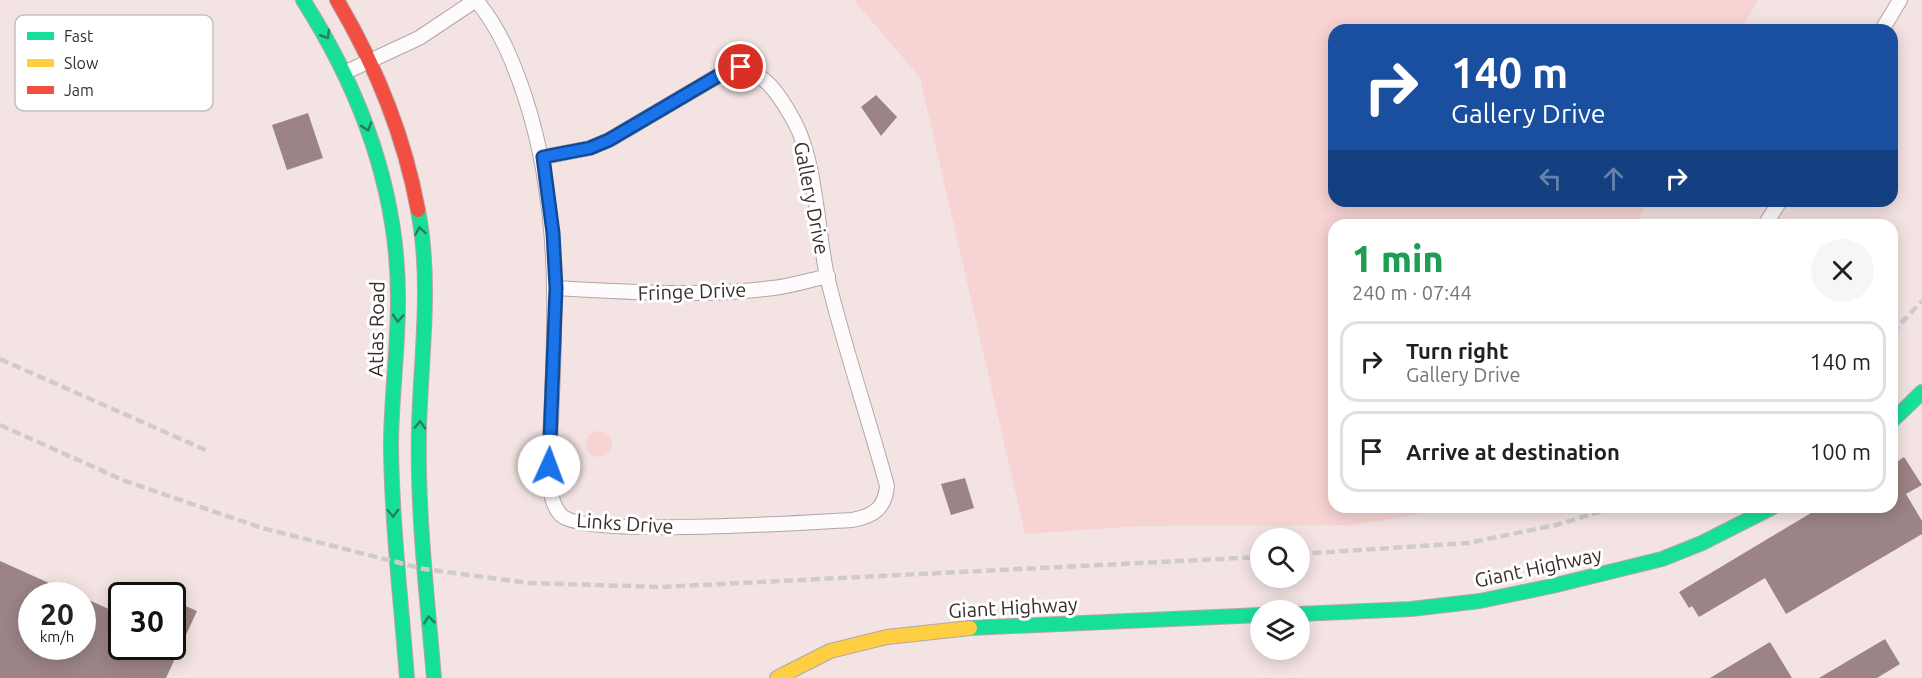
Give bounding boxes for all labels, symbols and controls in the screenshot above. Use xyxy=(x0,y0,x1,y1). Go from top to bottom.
legend xyxy=(15,15,213,111)
text: Fast xyxy=(64,27,94,45)
one-way arrow xyxy=(318,29,330,39)
pin xyxy=(715,41,766,92)
icon: right xyxy=(1352,48,1430,126)
text: 140 m xyxy=(1451,49,1568,96)
icon: arrive xyxy=(724,50,757,83)
text: Slow xyxy=(64,54,99,72)
text: Jam xyxy=(64,81,94,99)
text: Gallery Drive xyxy=(1451,98,1606,128)
one-way arrow xyxy=(360,121,373,132)
street label: Gallery Drive xyxy=(790,140,834,256)
icon: left xyxy=(1534,162,1567,195)
icon: ahead xyxy=(1597,162,1630,195)
icon: right xyxy=(1660,162,1693,195)
one-way arrow xyxy=(414,226,427,236)
text: 1 min xyxy=(1352,238,1444,279)
button: close xyxy=(1811,239,1874,302)
street label: Fringe Drive xyxy=(637,278,747,304)
street label: Atlas Road xyxy=(364,281,388,377)
text: 240 m · 07:44 xyxy=(1352,281,1472,304)
one-way arrow xyxy=(391,314,404,323)
text: Turn right xyxy=(1406,338,1508,363)
icon: right xyxy=(1355,345,1388,378)
text: 140 m xyxy=(1810,349,1871,374)
text: Gallery Drive xyxy=(1406,363,1521,386)
one-way arrow xyxy=(413,421,426,430)
position arrow xyxy=(517,434,581,498)
icon: arrive xyxy=(1355,435,1388,468)
text: Arrive at destination xyxy=(1406,439,1620,464)
text: 100 m xyxy=(1810,439,1871,464)
one-way arrow xyxy=(386,508,399,517)
street label: Links Drive xyxy=(576,508,674,538)
map controls xyxy=(1250,528,1310,660)
button: search xyxy=(1250,528,1310,588)
street label: Giant Highway xyxy=(1472,542,1604,592)
speed limit sign: 30 xyxy=(108,582,186,660)
street label: Giant Highway xyxy=(948,592,1079,622)
text: 20 xyxy=(40,597,74,631)
button: layers xyxy=(1250,600,1310,660)
one-way arrow xyxy=(423,615,436,624)
text: km/h xyxy=(40,628,74,645)

